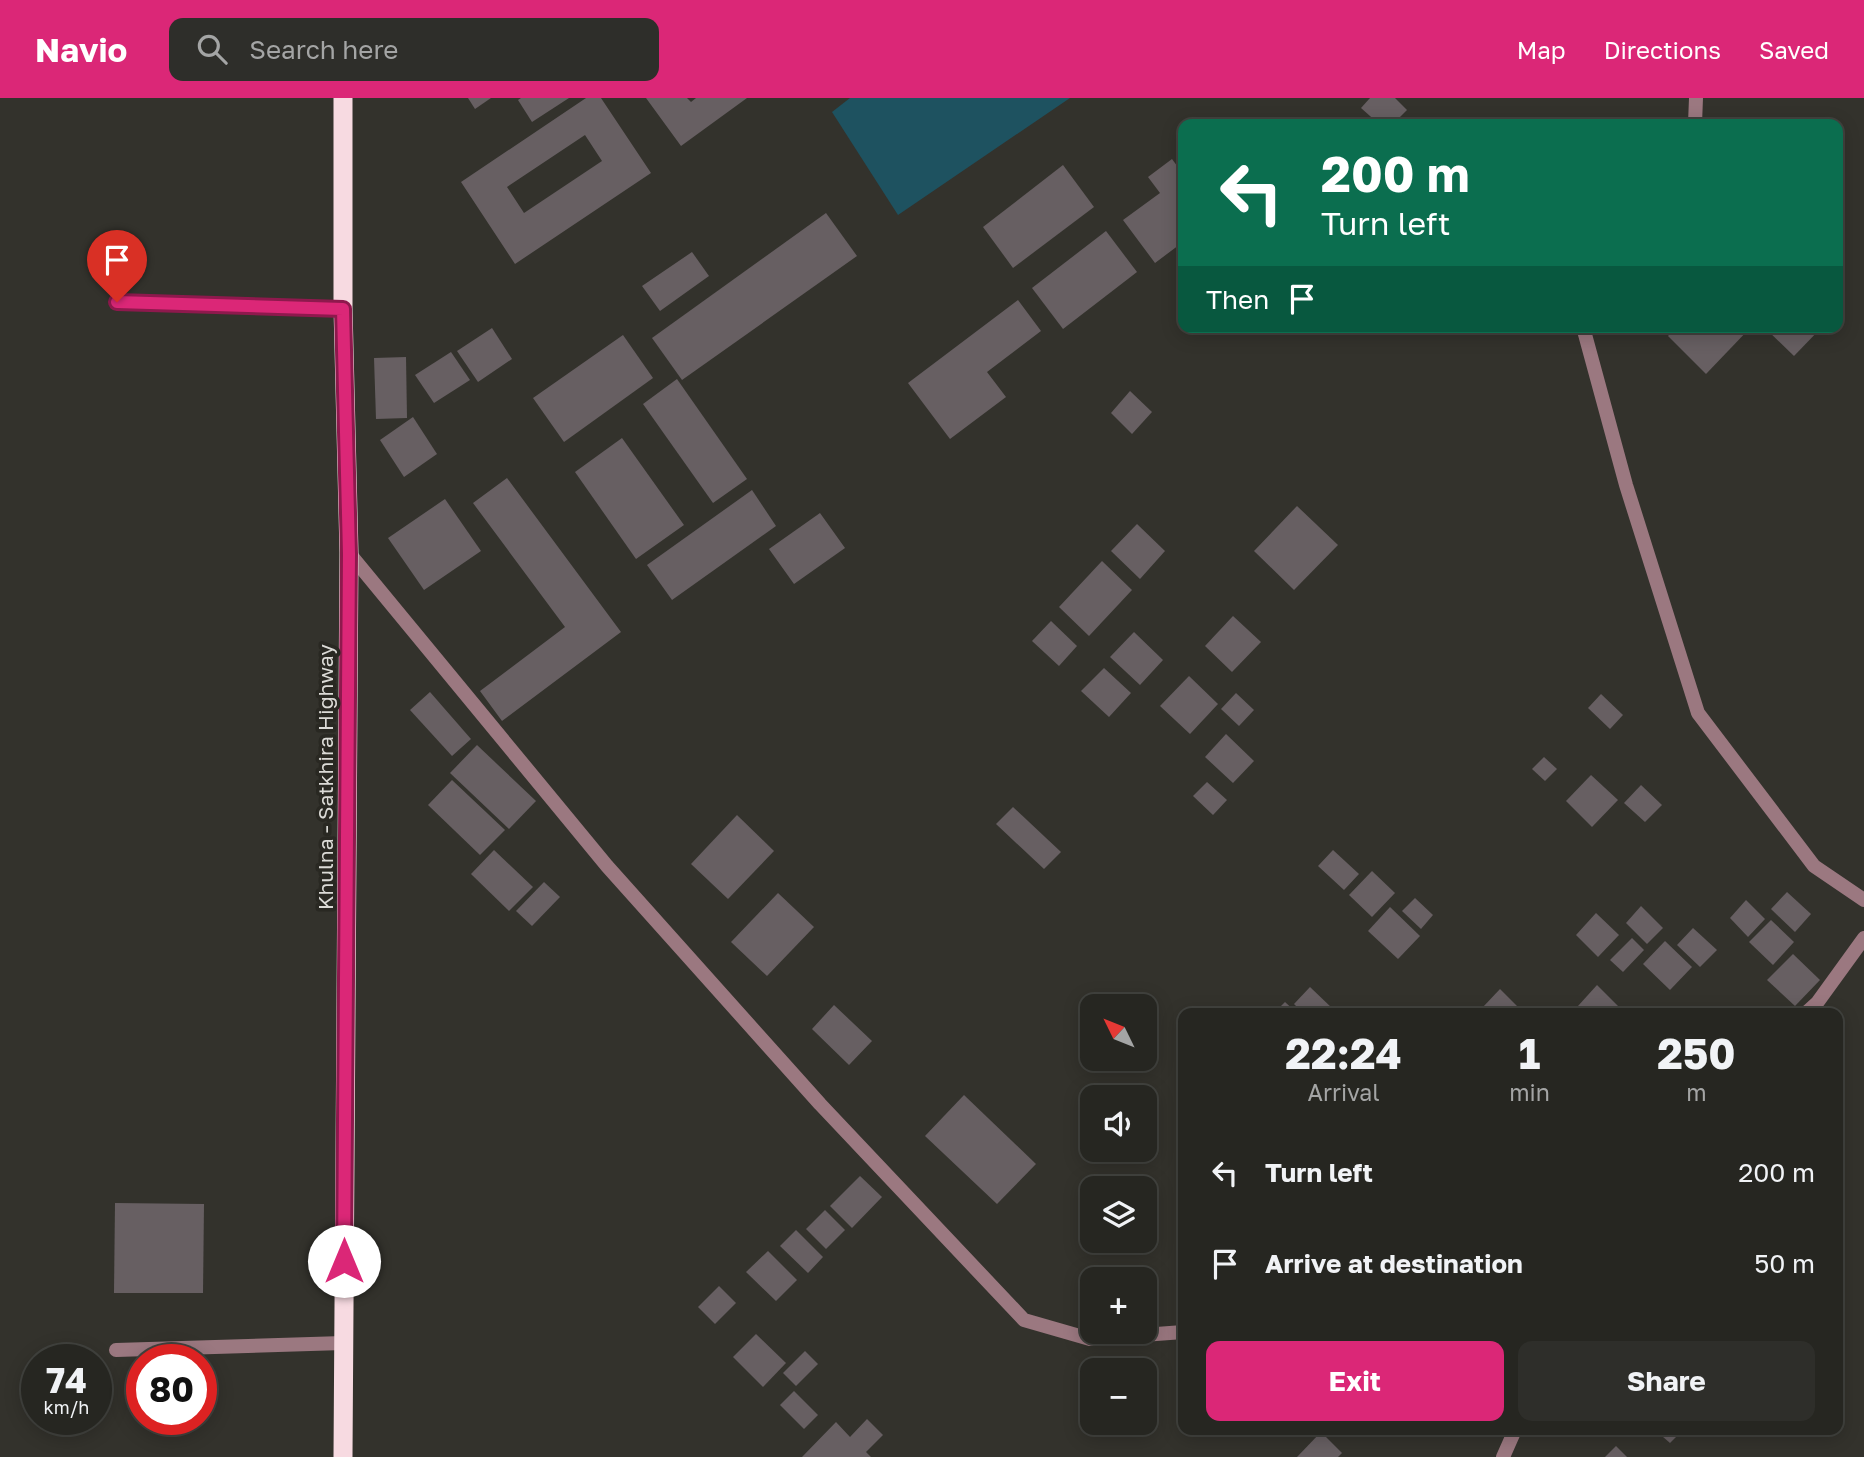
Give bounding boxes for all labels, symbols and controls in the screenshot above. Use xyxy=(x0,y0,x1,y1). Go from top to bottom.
search box xyxy=(169,18,659,81)
text: Navio xyxy=(35,30,127,69)
icon: search xyxy=(193,30,231,68)
text: Search here xyxy=(249,34,398,65)
text: Map xyxy=(1517,35,1566,64)
text: Directions xyxy=(1604,35,1721,64)
text: Saved xyxy=(1759,35,1829,64)
text: 200 m xyxy=(1321,144,1470,203)
icon: left xyxy=(1206,147,1297,238)
text: Turn left xyxy=(1321,204,1450,242)
pin xyxy=(87,230,147,302)
icon: arrive xyxy=(98,241,136,279)
icon: arrive xyxy=(1283,280,1321,318)
text: Then xyxy=(1206,284,1269,315)
street label: Khulna - Satkhira Highway xyxy=(312,644,338,910)
north arrow xyxy=(1080,994,1157,1071)
map controls xyxy=(1080,994,1157,1435)
text: 22:24 xyxy=(1285,1028,1402,1078)
text: 1 xyxy=(1519,1028,1540,1078)
text: 250 xyxy=(1657,1028,1736,1078)
text: Arrival xyxy=(1308,1078,1380,1106)
text: min xyxy=(1509,1078,1550,1106)
text: m xyxy=(1686,1078,1707,1106)
button: sound xyxy=(1080,1085,1157,1162)
icon: left xyxy=(1206,1154,1244,1192)
text: Turn left xyxy=(1265,1157,1373,1188)
text: 200 m xyxy=(1738,1157,1815,1188)
button: layers xyxy=(1080,1176,1157,1253)
position arrow xyxy=(307,1224,381,1298)
icon: arrive xyxy=(1206,1245,1244,1283)
text: Arrive at destination xyxy=(1265,1248,1523,1279)
text: 50 m xyxy=(1754,1248,1815,1279)
button: + xyxy=(1080,1267,1157,1344)
button: Exit xyxy=(1206,1341,1504,1421)
button: Share xyxy=(1518,1341,1815,1421)
speed limit sign: 80 xyxy=(126,1344,217,1435)
button: − xyxy=(1080,1358,1157,1435)
text: 74 xyxy=(46,1359,87,1401)
text: km/h xyxy=(44,1396,89,1418)

